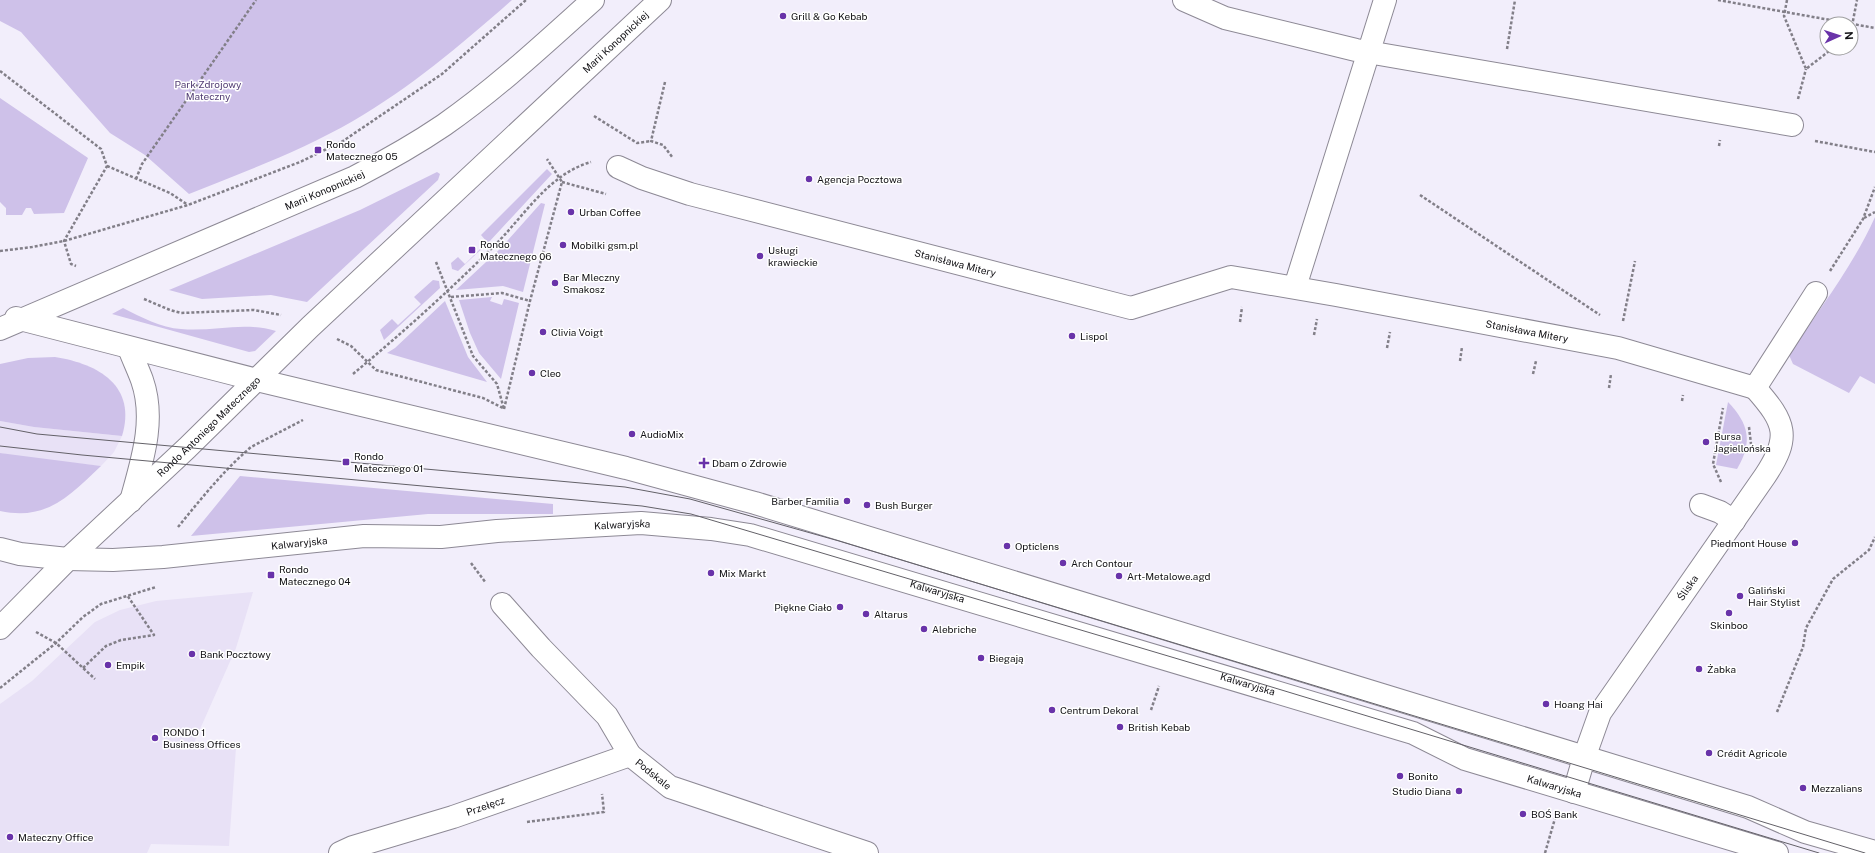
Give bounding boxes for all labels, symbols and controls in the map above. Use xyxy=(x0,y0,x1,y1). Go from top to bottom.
street label: Marii Konopnickiej xyxy=(580,8,651,75)
place label: Grill & Go Kebab xyxy=(791,10,868,22)
marker: Grill & Go Kebab xyxy=(778,11,788,21)
north arrow xyxy=(1819,16,1859,56)
text: N xyxy=(1843,31,1855,40)
park label: Park Zdrojowy Mateczny xyxy=(175,78,242,102)
place label: Rondo Matecznego 05 xyxy=(326,138,398,162)
marker: Rondo Matecznego 05 xyxy=(313,145,323,155)
street label: Marii Konopnickiej xyxy=(283,167,366,212)
place label: Agencja Pocztowa xyxy=(817,173,902,185)
marker: Agencja Pocztowa xyxy=(804,174,814,184)
place label: Urban Coffee xyxy=(579,206,641,218)
marker: Urban Coffee xyxy=(566,207,576,217)
place label: Rondo Matecznego 06 xyxy=(480,238,551,262)
place label: Mobilki gsm.pl xyxy=(571,239,638,251)
marker: Mobilki gsm.pl xyxy=(558,240,568,250)
place label: Usługi krawieckie xyxy=(768,244,818,268)
marker: Rondo Matecznego 06 xyxy=(467,245,477,255)
street label: Stanisława Mitery xyxy=(913,246,998,279)
marker: Usługi krawieckie xyxy=(755,251,765,261)
place label: Bar Mleczny Smakosz xyxy=(563,271,621,295)
marker: Bar Mleczny Smakosz xyxy=(550,278,560,288)
street label: Stanisława Mitery xyxy=(1485,317,1570,345)
place label: Clivia Voigt xyxy=(551,326,603,338)
marker: Clivia Voigt xyxy=(538,327,548,337)
place label: Lispol xyxy=(1080,330,1108,342)
marker: Lispol xyxy=(1067,331,1077,341)
place label: Cleo xyxy=(540,367,561,379)
marker: Cleo xyxy=(527,368,537,378)
street label: Rondo Antoniego Matecznego xyxy=(154,373,263,479)
place label: AudioMix xyxy=(640,428,684,440)
marker: AudioMix xyxy=(627,429,637,439)
place label: Bursa Jagiellońska xyxy=(1714,430,1771,454)
marker: Bursa Jagiellońska xyxy=(1701,437,1711,447)
place label: Rondo Matecznego 01 xyxy=(354,450,423,474)
marker: Rondo Matecznego 01 xyxy=(341,457,351,467)
place label: Dbam o Zdrowie xyxy=(712,457,787,469)
marker: Dbam o Zdrowie xyxy=(699,458,709,468)
place label: Barber Familia xyxy=(771,495,839,507)
marker: Barber Familia xyxy=(842,496,852,506)
place label: Bush Burger xyxy=(875,499,933,511)
marker: Bush Burger xyxy=(862,500,872,510)
street label: Kalwaryjska xyxy=(594,517,651,532)
street label: Kalwaryjska xyxy=(270,534,328,552)
place label: Piedmont House xyxy=(1711,537,1787,549)
marker: Piedmont House xyxy=(1790,538,1800,548)
place label: Opticlens xyxy=(1015,540,1059,552)
marker: Opticlens xyxy=(1002,541,1012,551)
place label: Arch Contour xyxy=(1071,557,1133,569)
marker: Arch Contour xyxy=(1058,558,1068,568)
place label: Rondo Matecznego 04 xyxy=(279,563,351,587)
place label: Mix Markt xyxy=(719,567,766,579)
marker: Mix Markt xyxy=(706,568,716,578)
marker: Rondo Matecznego 04 xyxy=(266,570,276,580)
place label: Art-Metalowe.agd xyxy=(1127,570,1210,582)
marker: Art-Metalowe.agd xyxy=(1114,571,1124,581)
street label: Śliska xyxy=(1674,573,1700,603)
street label: Kalwaryjska xyxy=(909,577,966,605)
place label: Galiński Hair Stylist xyxy=(1748,584,1800,608)
marker: Galiński Hair Stylist xyxy=(1735,591,1745,601)
place label: Piękne Ciało xyxy=(774,601,832,613)
marker: Piękne Ciało xyxy=(835,602,845,612)
place label: Altarus xyxy=(874,608,908,620)
marker: Skinboo xyxy=(1724,608,1734,618)
marker: Altarus xyxy=(861,609,871,619)
place label: Skinboo xyxy=(1710,619,1748,631)
place label: Alebriche xyxy=(932,623,977,635)
marker: Alebriche xyxy=(919,624,929,634)
place label: Bank Pocztowy xyxy=(200,648,271,660)
marker: Bank Pocztowy xyxy=(187,649,197,659)
place label: Biegają xyxy=(989,652,1024,664)
marker: Biegają xyxy=(976,653,986,663)
place label: Empik xyxy=(116,659,145,671)
marker: Empik xyxy=(103,660,113,670)
place label: Żabka xyxy=(1707,663,1736,675)
marker: Żabka xyxy=(1694,664,1704,674)
street label: Kalwaryjska xyxy=(1219,670,1277,697)
place label: Hoang Hai xyxy=(1554,698,1603,710)
marker: Hoang Hai xyxy=(1541,699,1551,709)
place label: Centrum Dekoral xyxy=(1060,704,1139,716)
marker: Centrum Dekoral xyxy=(1047,705,1057,715)
place label: British Kebab xyxy=(1128,721,1190,733)
marker: British Kebab xyxy=(1115,722,1125,732)
place label: RONDO 1 Business Offices xyxy=(163,726,241,750)
marker: RONDO 1 Business Offices xyxy=(150,733,160,743)
place label: Crédit Agricole xyxy=(1717,747,1788,759)
marker: Crédit Agricole xyxy=(1704,748,1714,758)
street label: Podskale xyxy=(633,756,674,792)
place label: Bonito xyxy=(1408,770,1438,782)
marker: Bonito xyxy=(1395,771,1405,781)
street label: Kalwaryjska xyxy=(1526,772,1583,800)
place label: Mezzalians xyxy=(1811,782,1862,794)
marker: Mezzalians xyxy=(1798,783,1808,793)
place label: Studio Diana xyxy=(1392,785,1451,797)
marker: Studio Diana xyxy=(1454,786,1464,796)
street label: Przełęcz xyxy=(465,793,506,818)
place label: BOŚ Bank xyxy=(1531,808,1578,820)
marker: BOŚ Bank xyxy=(1518,809,1528,819)
place label: Mateczny Office xyxy=(18,831,94,843)
marker: Mateczny Office xyxy=(5,832,15,842)

